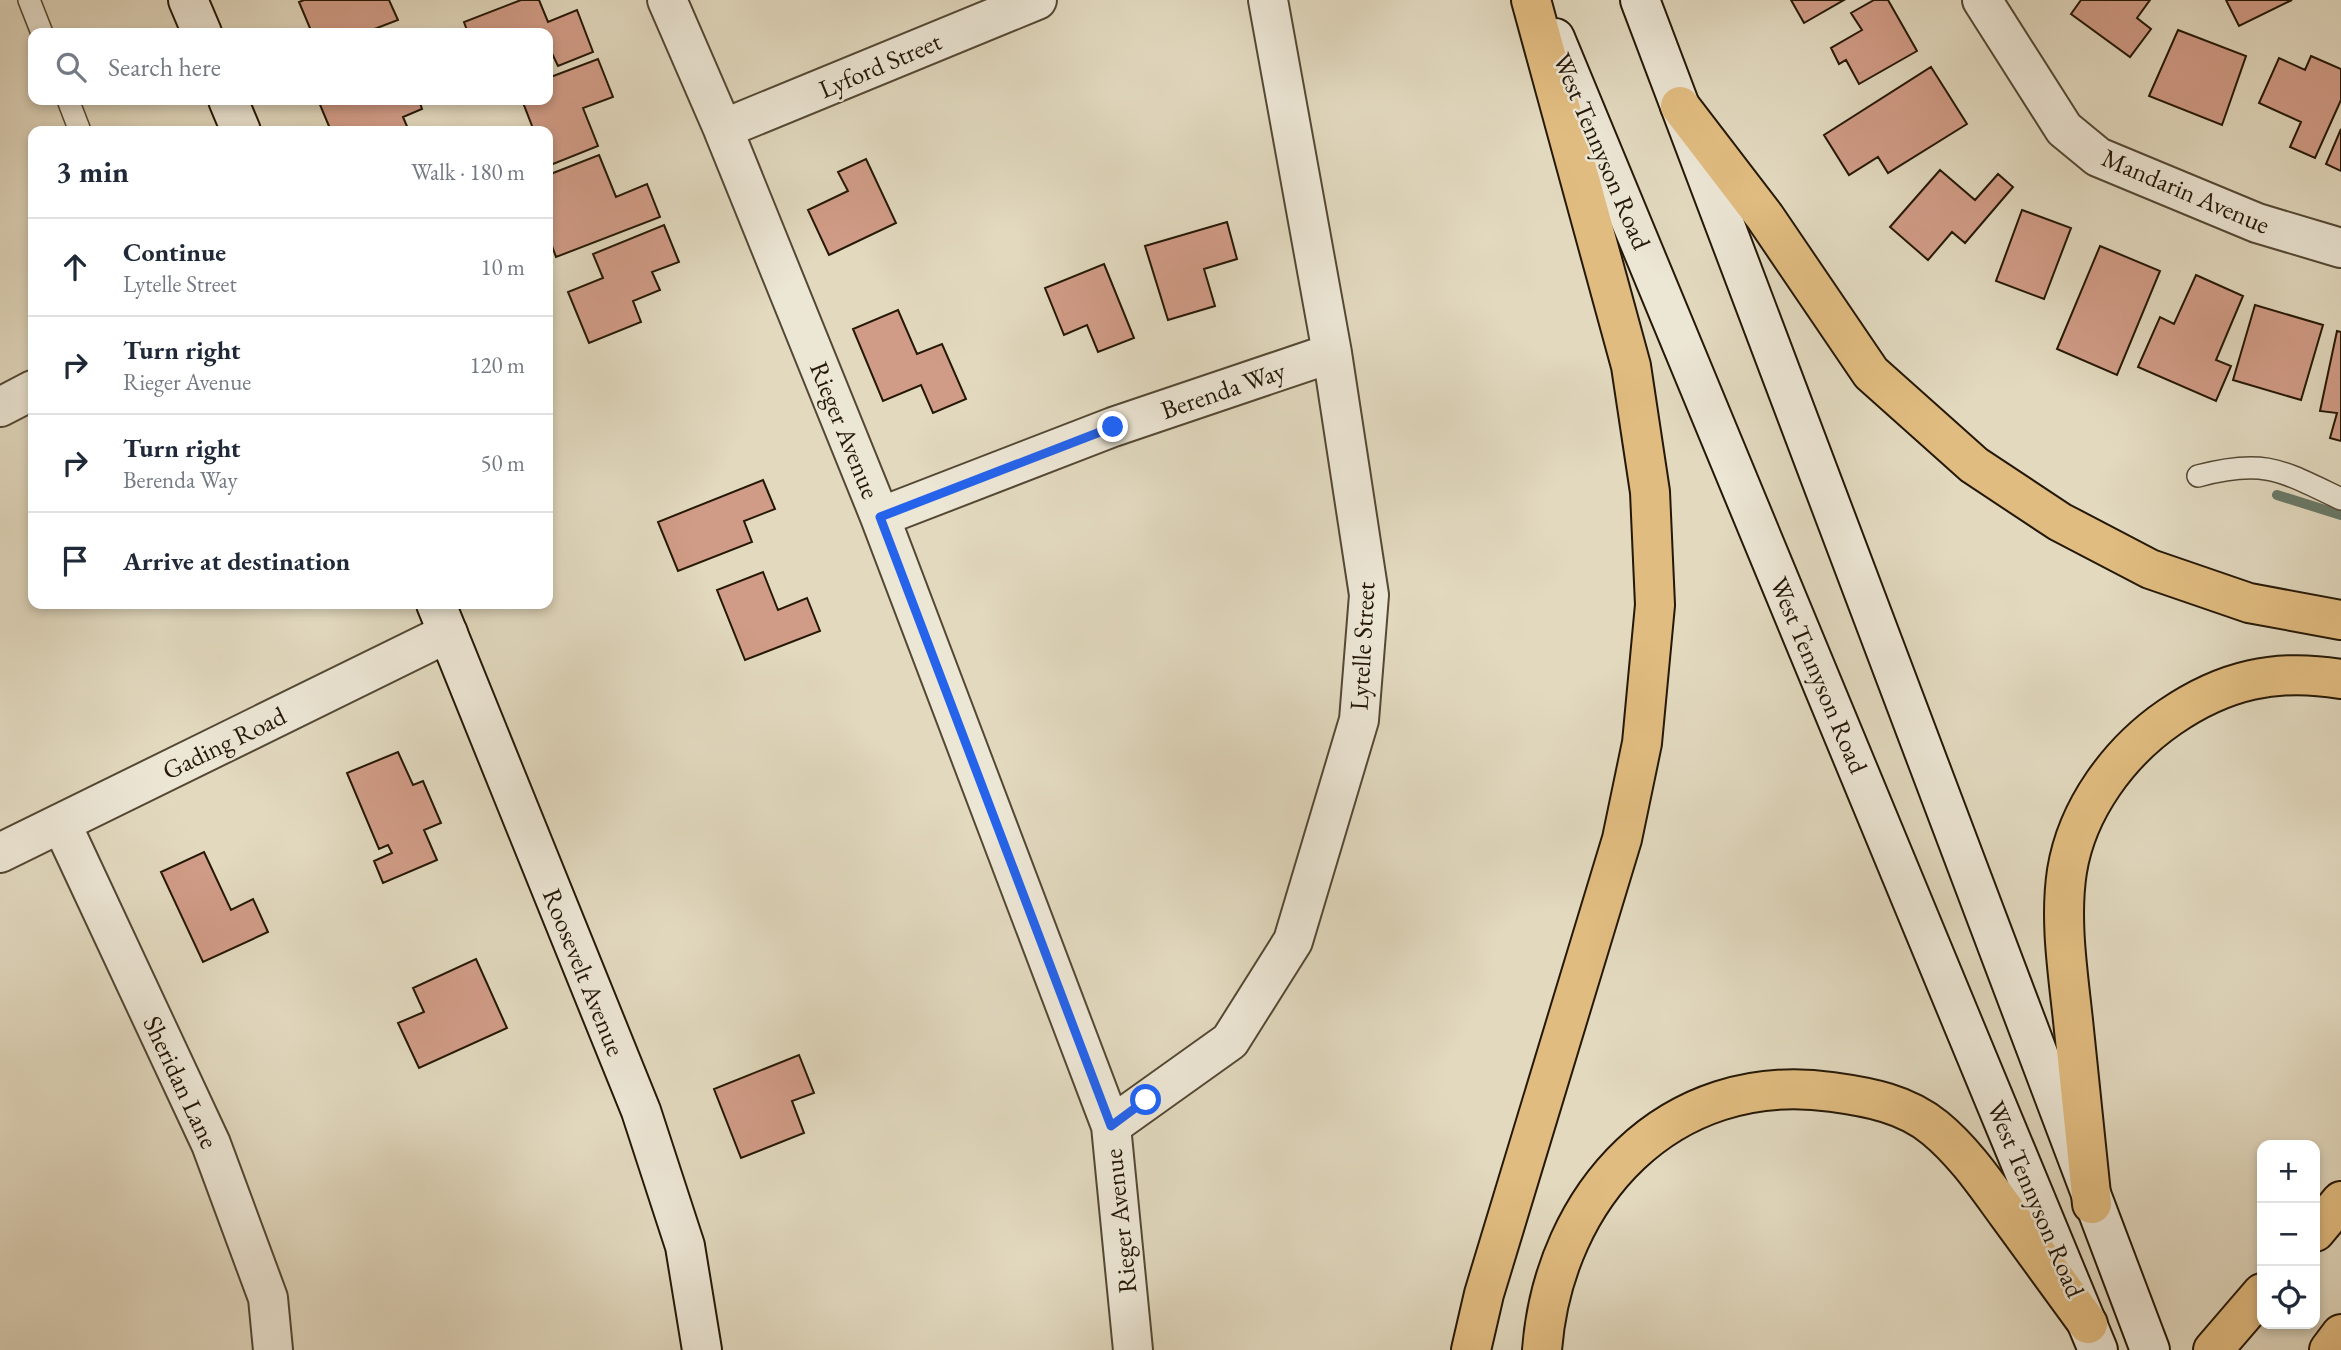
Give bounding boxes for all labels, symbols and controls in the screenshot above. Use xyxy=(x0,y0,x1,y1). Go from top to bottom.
street label: Lyford Street xyxy=(814,24,946,106)
search box xyxy=(28,28,553,105)
icon: search xyxy=(52,48,90,86)
street label: West Tennyson Road xyxy=(1545,48,1659,255)
text: Search here xyxy=(108,50,221,84)
street label: Mandarin Avenue xyxy=(2097,140,2275,242)
text: 3 min xyxy=(56,152,129,191)
text: Walk · 180 m xyxy=(411,157,525,187)
text: Continue xyxy=(123,235,226,269)
icon: ahead xyxy=(56,248,94,286)
text: 10 m xyxy=(480,252,525,282)
text: Lytelle Street xyxy=(123,269,237,299)
text: Turn right xyxy=(123,333,241,367)
icon: right xyxy=(56,346,94,384)
text: 120 m xyxy=(469,350,525,380)
street label: Berenda Way xyxy=(1156,353,1290,427)
street label: Rieger Avenue xyxy=(802,356,888,504)
text: Rieger Avenue xyxy=(123,367,251,397)
route end xyxy=(1097,411,1128,442)
text: Turn right xyxy=(123,431,241,465)
icon: right xyxy=(56,444,94,482)
text: 50 m xyxy=(480,448,525,478)
text: Berenda Way xyxy=(123,465,237,495)
icon: arrive xyxy=(56,542,94,580)
text: Arrive at destination xyxy=(123,544,350,578)
street label: West Tennyson Road xyxy=(1762,572,1876,779)
street label: Lytelle Street xyxy=(1342,581,1382,711)
street label: Gading Road xyxy=(157,698,292,788)
street label: Roosevelt Avenue xyxy=(535,883,633,1061)
street label: Sheridan Lane xyxy=(135,1010,227,1154)
route start xyxy=(1130,1084,1161,1115)
street label: West Tennyson Road xyxy=(1979,1096,2093,1303)
map controls xyxy=(2257,1140,2320,1329)
button: + xyxy=(2257,1140,2320,1203)
street label: Rieger Avenue xyxy=(1096,1147,1144,1295)
button: − xyxy=(2257,1203,2320,1266)
button: locate xyxy=(2257,1266,2320,1329)

